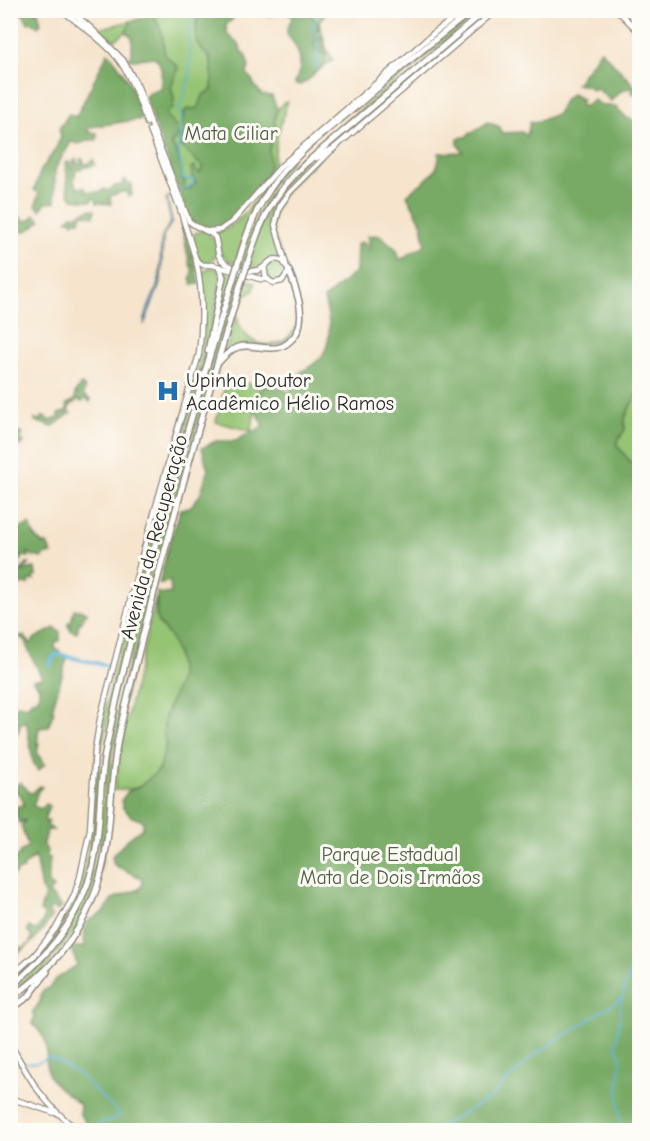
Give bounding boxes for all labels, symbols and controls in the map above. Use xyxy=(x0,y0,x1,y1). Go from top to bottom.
park label: Mata Ciliar xyxy=(184,122,278,145)
place label: Upinha Doutor Acadêmico Hélio Ramos xyxy=(186,369,394,415)
hospital icon: Upinha Doutor Acadêmico Hélio Ramos xyxy=(155,378,181,404)
street label: Avenida da Recuperação xyxy=(116,432,192,642)
park label: Parque Estadual Mata de Dois Irmãos xyxy=(300,843,480,889)

